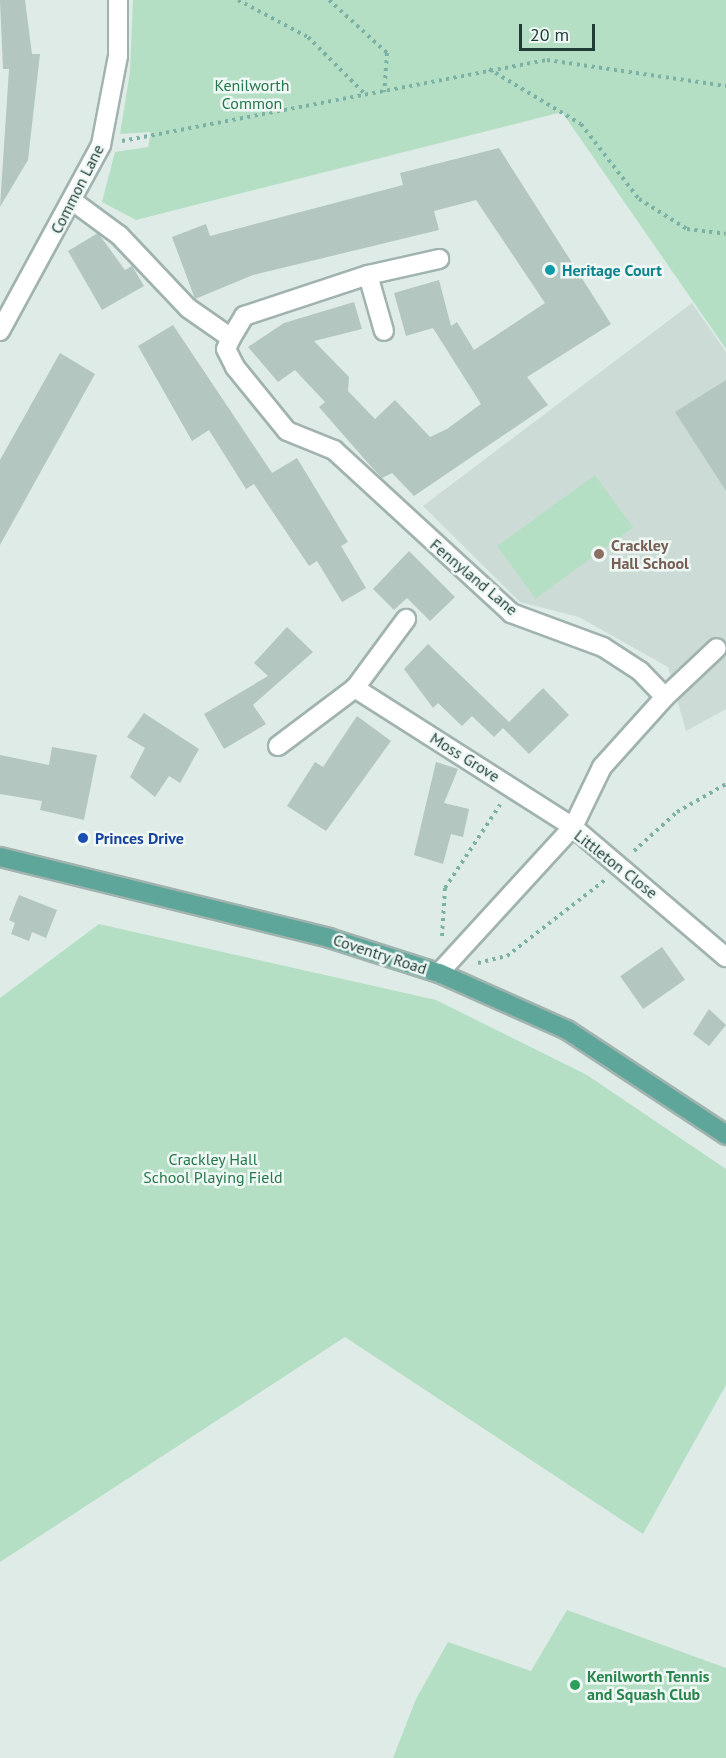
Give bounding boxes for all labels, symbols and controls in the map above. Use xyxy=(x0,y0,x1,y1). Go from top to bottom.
scale bar xyxy=(522,12,598,50)
text: 20 m xyxy=(530,23,569,46)
park label: Kenilworth Common xyxy=(214,75,290,113)
street label: Common Lane xyxy=(46,141,108,237)
place label: Heritage Court xyxy=(562,260,662,280)
marker: Heritage Court xyxy=(543,263,557,277)
street label: Fennyland Lane xyxy=(426,535,522,619)
place label: Crackley Hall School xyxy=(611,535,689,573)
marker: Crackley Hall School xyxy=(592,547,606,561)
street label: Moss Grove xyxy=(427,728,503,786)
street label: Littleton Close xyxy=(571,826,661,902)
place label: Princes Drive xyxy=(95,828,184,848)
marker: Princes Drive xyxy=(76,831,90,845)
street label: Coventry Road xyxy=(331,930,429,978)
park label: Crackley Hall School Playing Field xyxy=(143,1149,283,1187)
place label: Kenilworth Tennis and Squash Club xyxy=(587,1666,710,1704)
marker: Kenilworth Tennis and Squash Club xyxy=(568,1678,582,1692)

